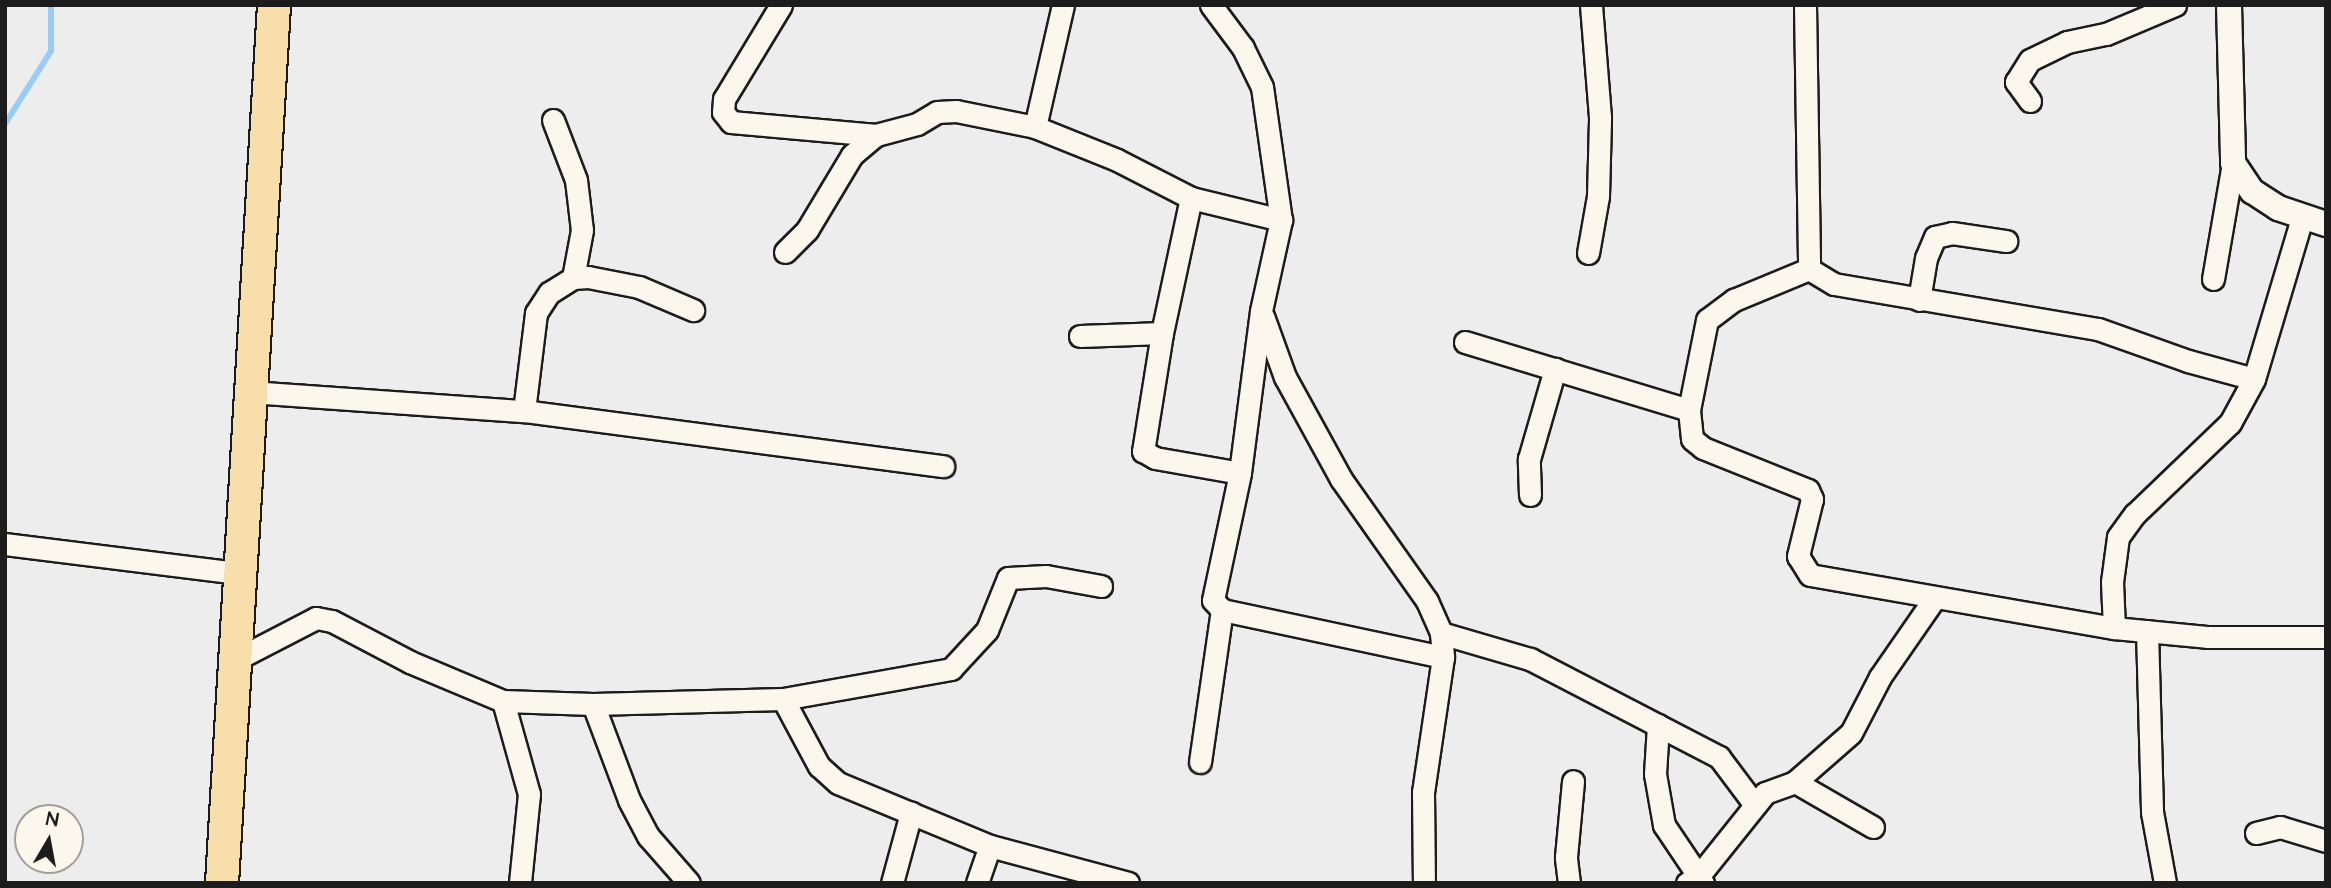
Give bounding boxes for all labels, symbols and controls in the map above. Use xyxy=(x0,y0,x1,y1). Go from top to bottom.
north arrow xyxy=(14,804,84,874)
text: N xyxy=(44,805,61,834)

